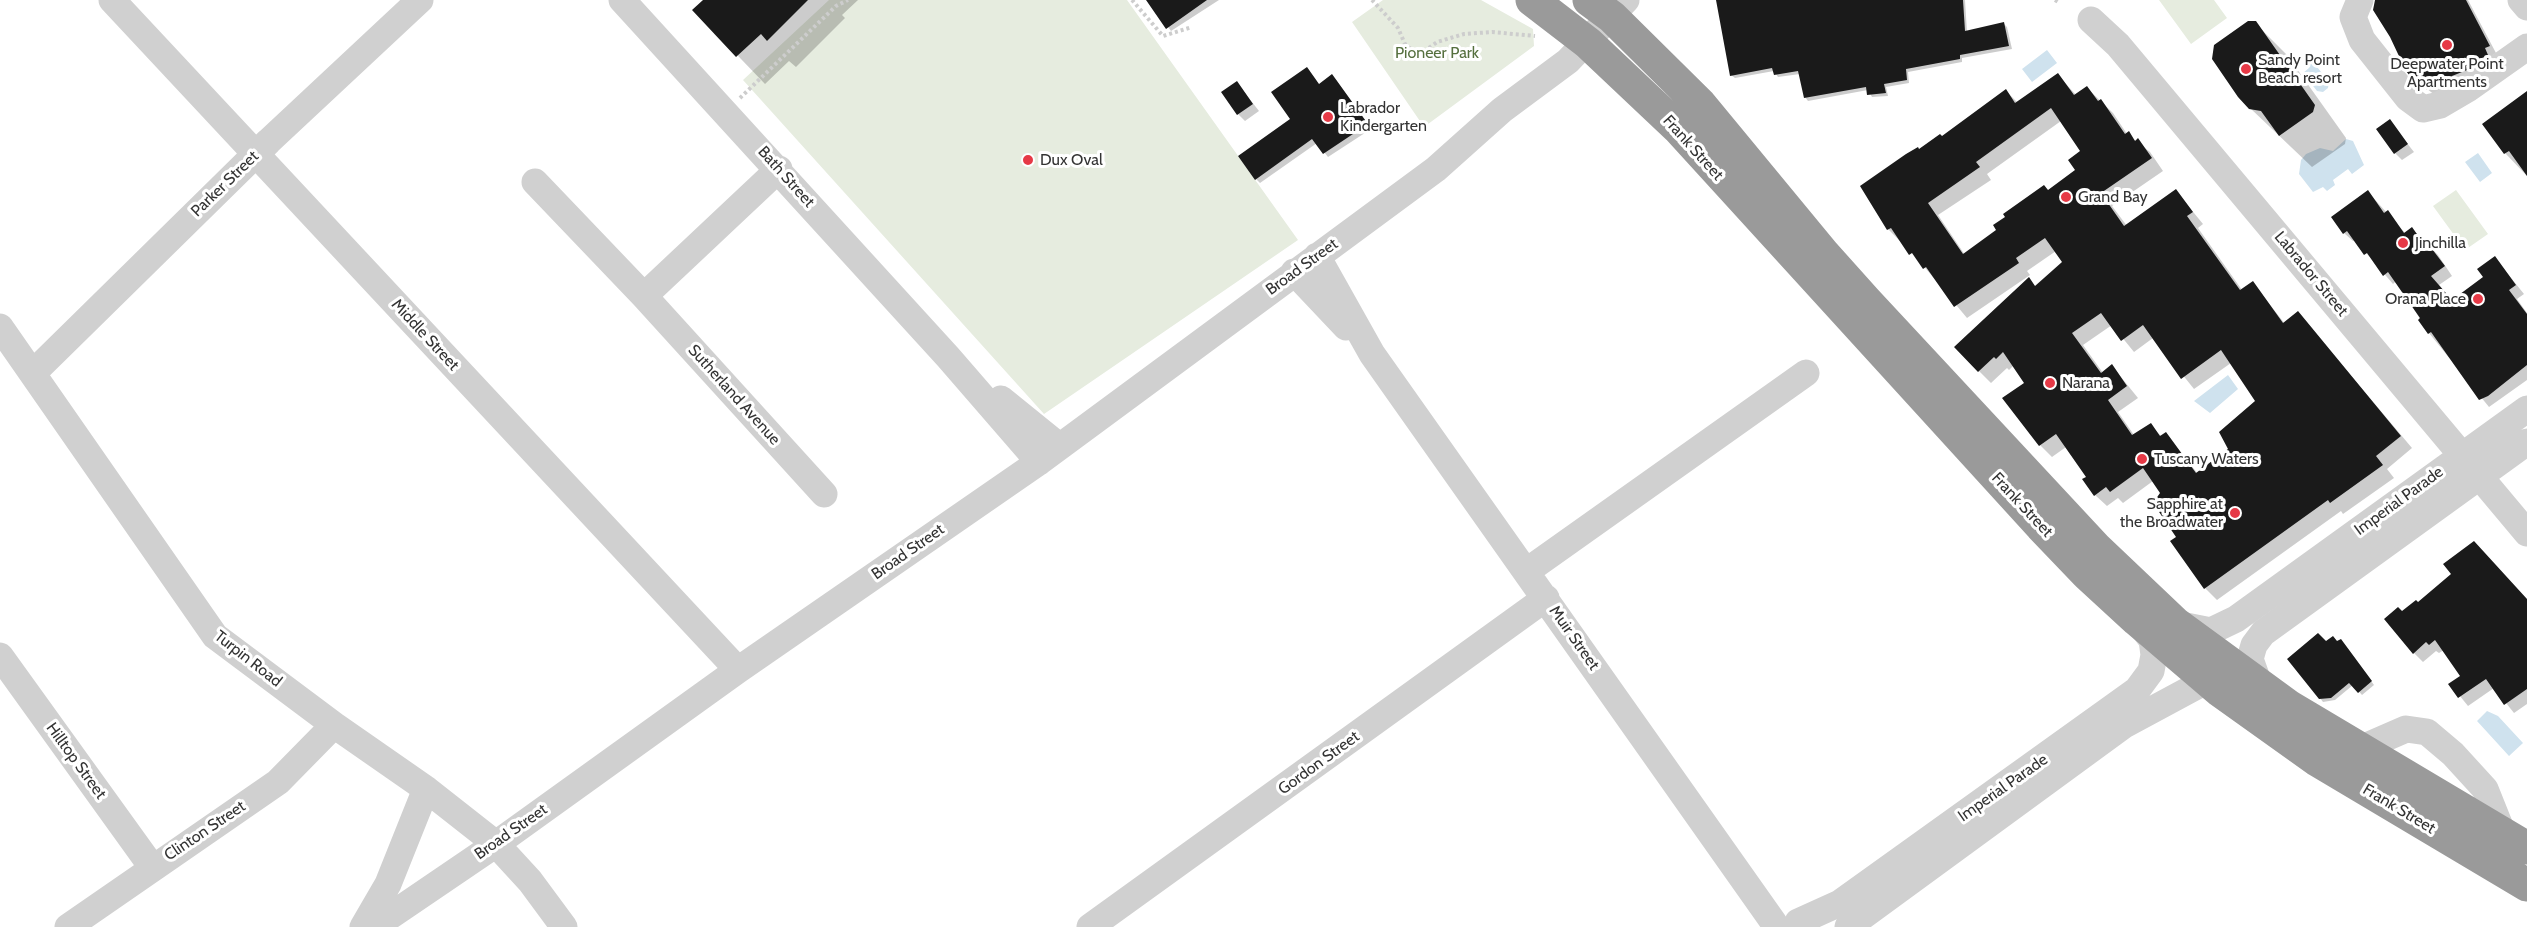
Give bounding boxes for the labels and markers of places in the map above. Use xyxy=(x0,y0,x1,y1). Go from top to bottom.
marker: Deepwater Point Apartments xyxy=(2440,38,2454,52)
place label: Sandy Point Beach resort xyxy=(2258,50,2342,88)
place label: Deepwater Point Apartments xyxy=(2390,54,2504,92)
marker: Sandy Point Beach resort xyxy=(2239,62,2253,76)
place label: Labrador Kindergarten xyxy=(1340,98,1427,136)
marker: Labrador Kindergarten xyxy=(1321,110,1335,124)
place label: Dux Oval xyxy=(1040,150,1103,170)
marker: Dux Oval xyxy=(1021,153,1035,167)
place label: Grand Bay xyxy=(2078,187,2148,207)
marker: Grand Bay xyxy=(2059,190,2073,204)
place label: Jinchilla xyxy=(2415,233,2466,253)
marker: Jinchilla xyxy=(2396,236,2410,250)
place label: Orana Place xyxy=(2385,289,2466,309)
marker: Orana Place xyxy=(2471,292,2485,306)
place label: Narana xyxy=(2062,373,2110,393)
marker: Narana xyxy=(2043,376,2057,390)
place label: Tuscany Waters xyxy=(2154,449,2259,469)
marker: Tuscany Waters xyxy=(2135,452,2149,466)
place label: Sapphire at the Broadwater xyxy=(2120,494,2223,532)
marker: Sapphire at the Broadwater xyxy=(2228,506,2242,520)

